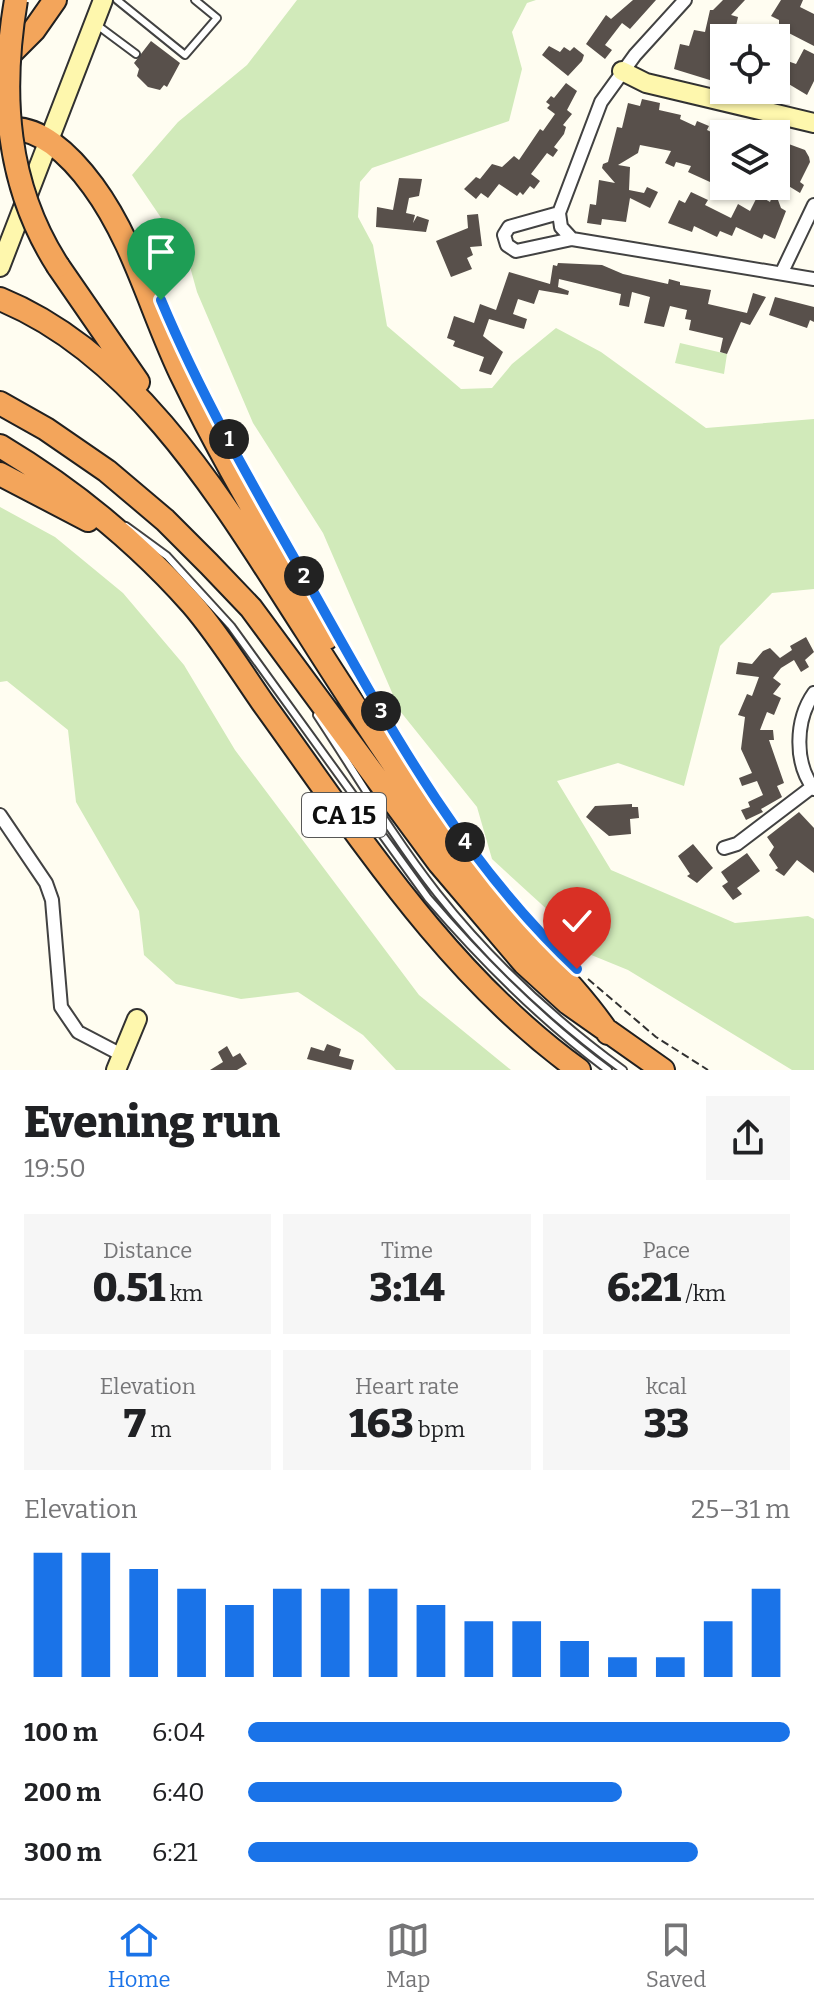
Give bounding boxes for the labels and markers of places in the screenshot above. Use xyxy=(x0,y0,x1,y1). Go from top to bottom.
pin xyxy=(127,218,195,300)
pin: 1 xyxy=(209,419,249,459)
pin: 2 xyxy=(284,556,324,596)
pin: 3 xyxy=(361,691,401,731)
pin: 4 xyxy=(445,822,485,862)
pin xyxy=(543,887,611,969)

